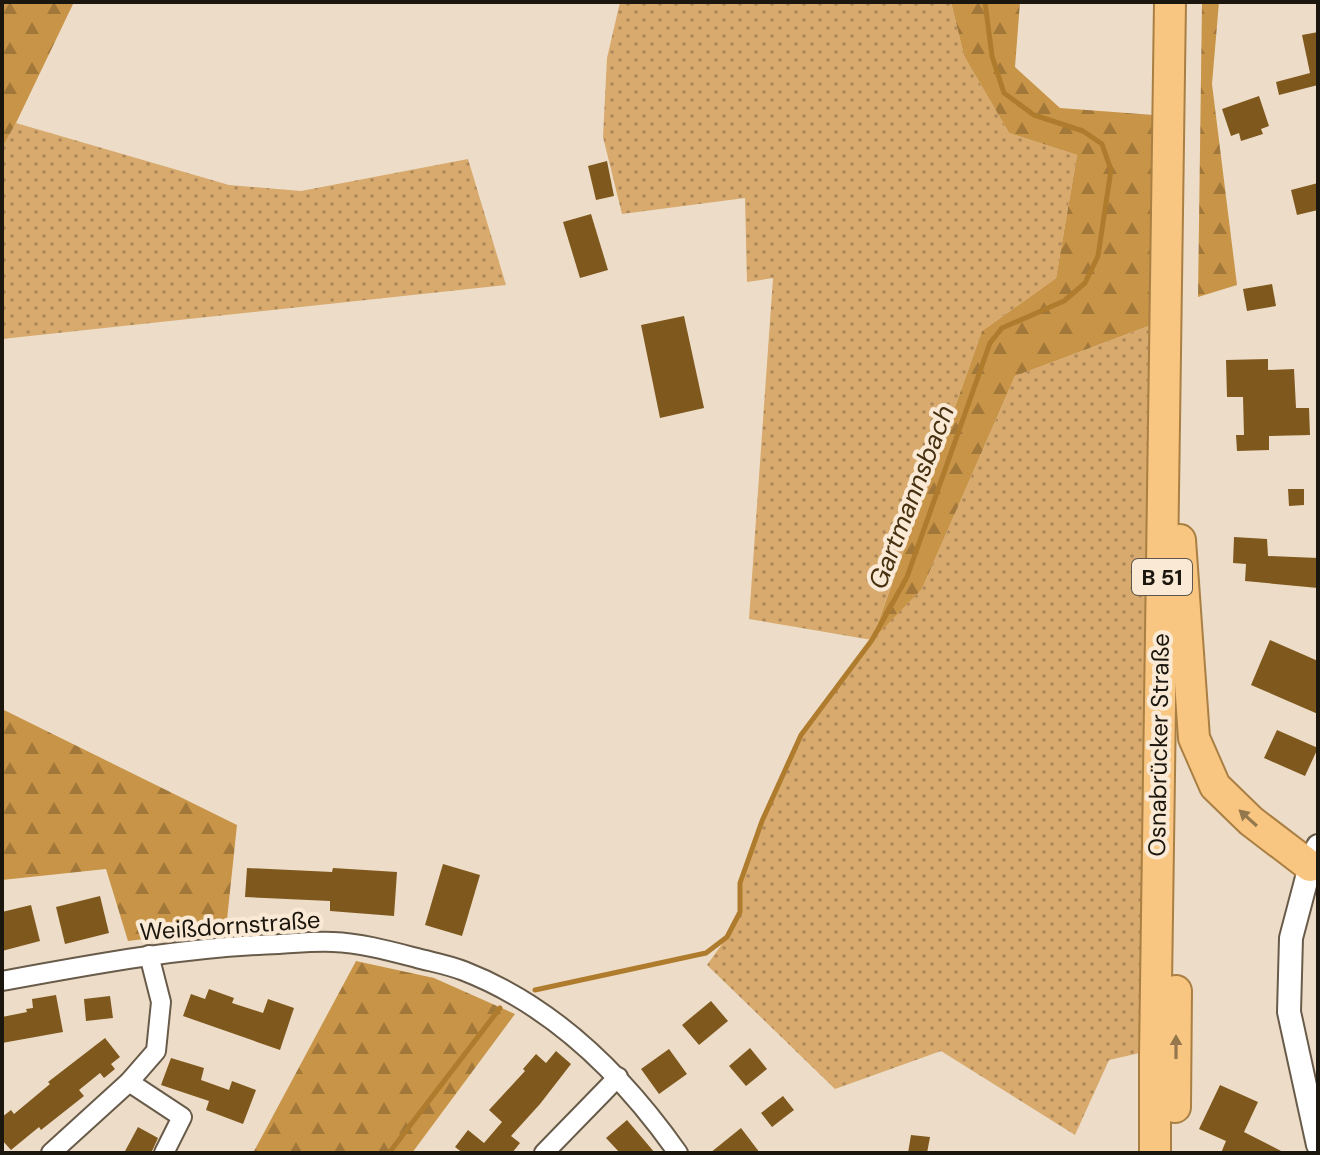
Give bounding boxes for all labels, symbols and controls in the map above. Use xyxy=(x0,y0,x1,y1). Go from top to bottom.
water label: Gartmannsbach xyxy=(860,400,962,594)
road number: B 51 xyxy=(1132,559,1192,595)
street label: Osnabrücker Straße xyxy=(1141,633,1176,857)
one-way arrow xyxy=(1239,809,1258,827)
street label: Weißdornstraße xyxy=(139,904,321,947)
one-way arrow xyxy=(1170,1034,1182,1059)

